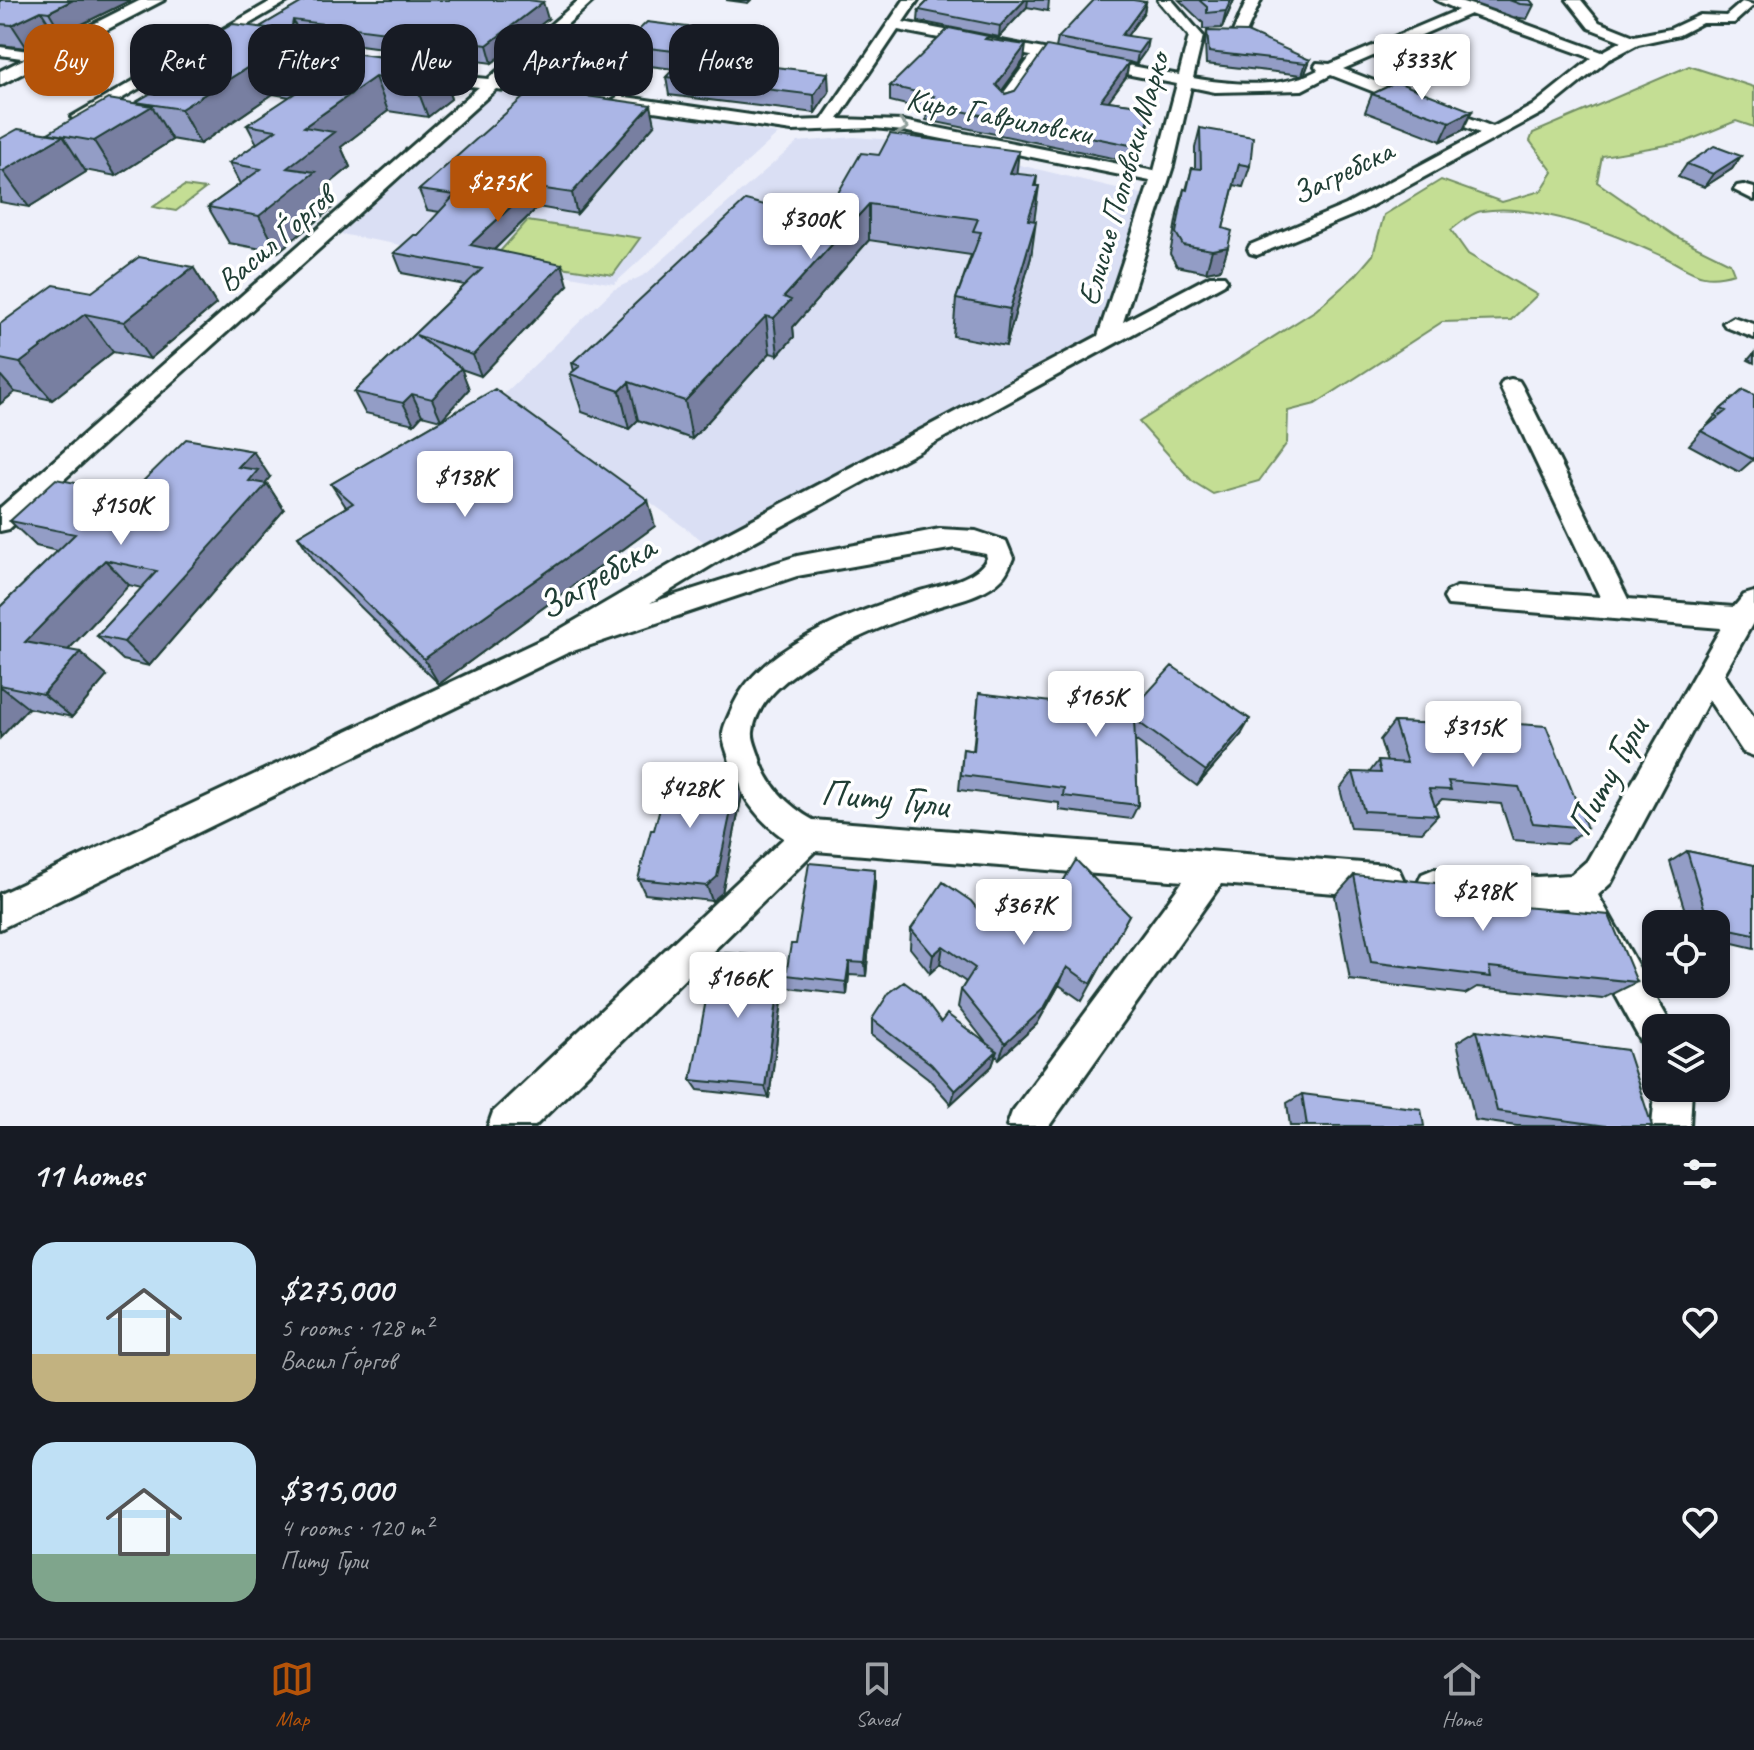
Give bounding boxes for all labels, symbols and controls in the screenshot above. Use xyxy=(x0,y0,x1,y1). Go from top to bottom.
chip: Buy xyxy=(24,24,114,96)
chip: Rent xyxy=(130,24,232,96)
chip: Filters xyxy=(248,24,365,96)
chip: New xyxy=(381,24,478,96)
chip: Apartment xyxy=(494,24,653,96)
chip: House xyxy=(669,24,779,96)
pin: $333K xyxy=(1366,34,1478,102)
text: $333K xyxy=(1392,43,1452,76)
street label: Елисие Поповски Марко xyxy=(1067,44,1180,310)
street label: Киро Гавриловски xyxy=(903,78,1098,155)
one-way arrow xyxy=(897,118,910,135)
street label: Загребска xyxy=(1284,129,1402,214)
pin: $275K xyxy=(442,156,554,224)
text: $275K xyxy=(468,165,528,198)
street label: Васил Ѓоргов xyxy=(208,173,347,301)
pin: $300K xyxy=(755,193,867,261)
text: $300K xyxy=(781,202,841,235)
pin: $138K xyxy=(409,451,521,519)
text: $138K xyxy=(435,460,495,493)
pin: $150K xyxy=(65,479,177,547)
text: $150K xyxy=(91,488,151,521)
street label: Загребска xyxy=(529,522,666,630)
pin: $165K xyxy=(1040,671,1152,739)
text: $165K xyxy=(1066,680,1126,713)
pin: $315K xyxy=(1417,701,1529,769)
street label: Питу Гули xyxy=(1555,707,1660,843)
text: $315K xyxy=(1443,710,1503,743)
pin: $428K xyxy=(634,762,746,830)
street label: Питу Гули xyxy=(819,768,953,828)
text: $428K xyxy=(660,771,720,804)
pin: $298K xyxy=(1427,865,1539,933)
text: $298K xyxy=(1453,874,1513,907)
pin: $367K xyxy=(968,879,1080,947)
text: $367K xyxy=(994,888,1054,921)
map controls xyxy=(1642,910,1730,1102)
button: locate xyxy=(1642,910,1730,998)
pin: $166K xyxy=(682,952,794,1020)
text: $166K xyxy=(707,961,769,994)
button: layers xyxy=(1642,1014,1730,1102)
icon: filters xyxy=(1678,1152,1722,1196)
text: 11 homes xyxy=(32,1153,143,1196)
text: $275,000 xyxy=(280,1268,393,1311)
icon: home xyxy=(96,1274,192,1370)
icon: heart xyxy=(1678,1300,1722,1344)
text: 5 rooms · 128 m² xyxy=(280,1311,432,1344)
text: Васил Ѓоргов xyxy=(280,1344,395,1377)
text: $315,000 xyxy=(280,1468,393,1511)
icon: home xyxy=(96,1474,192,1570)
icon: heart xyxy=(1678,1500,1722,1544)
text: 4 rooms · 120 m² xyxy=(280,1511,432,1544)
text: Питу Гули xyxy=(280,1544,368,1577)
tab: Map xyxy=(270,1657,314,1733)
tab: Saved xyxy=(855,1657,899,1733)
tab: Home xyxy=(1440,1657,1484,1733)

